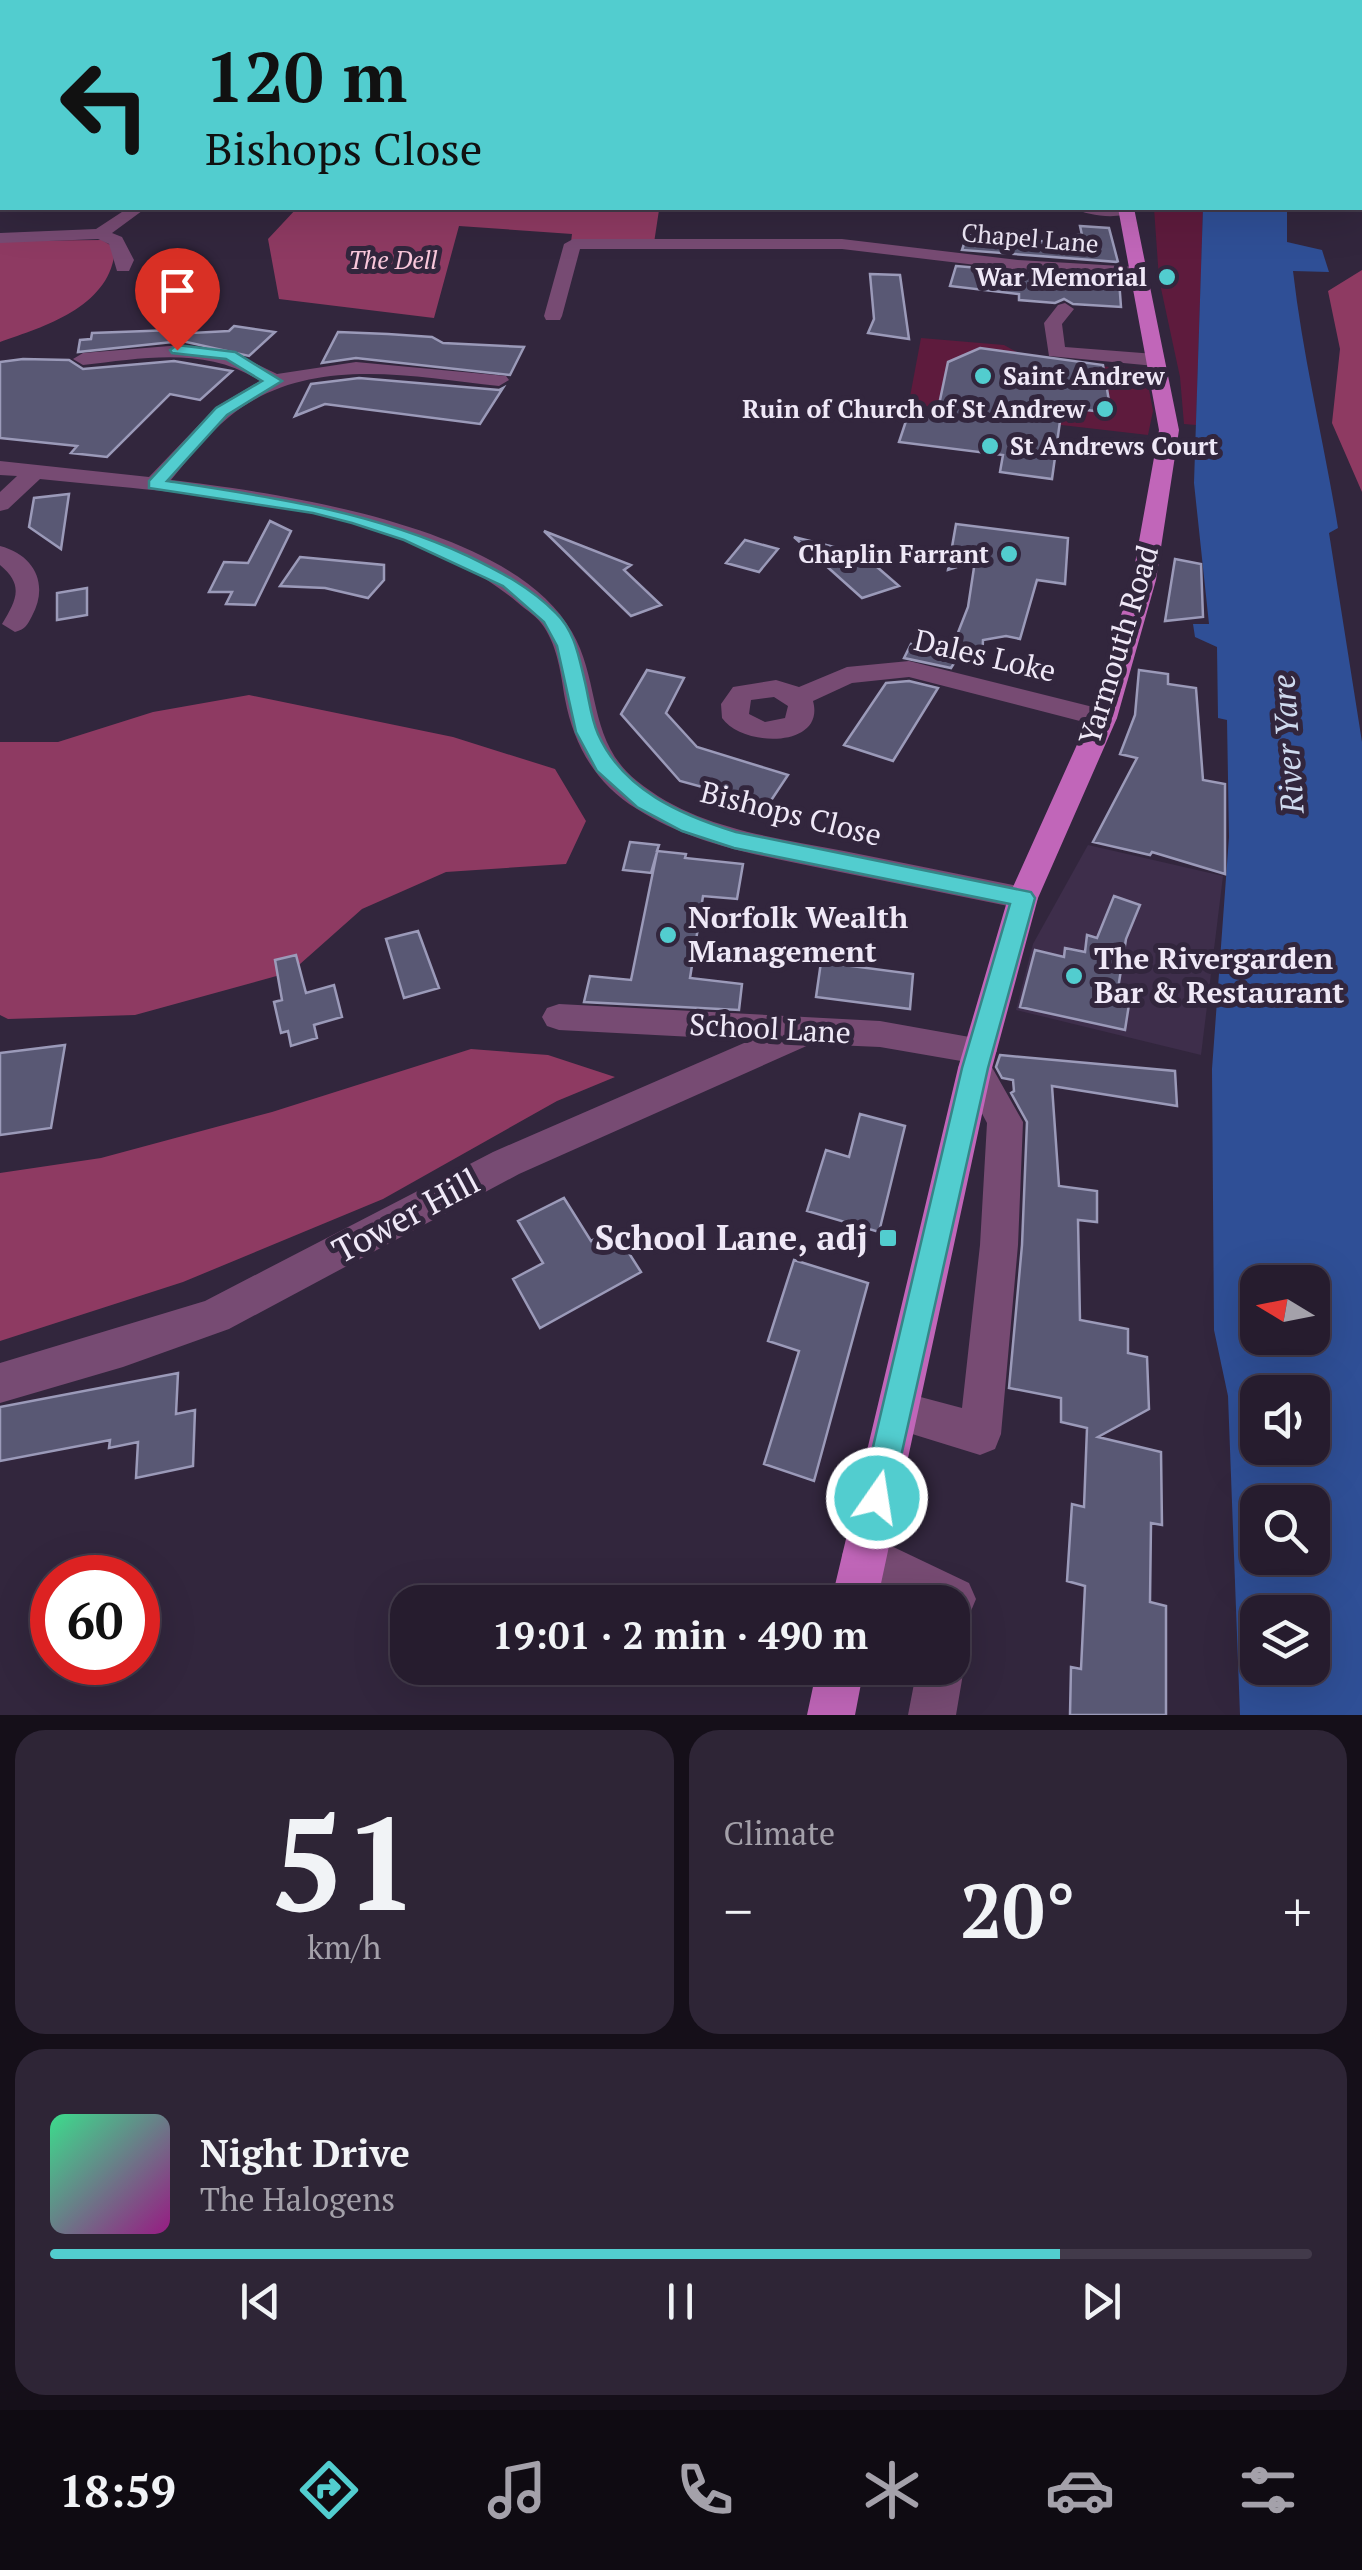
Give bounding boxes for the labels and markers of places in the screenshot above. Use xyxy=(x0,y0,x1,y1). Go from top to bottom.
pin xyxy=(135,248,220,351)
place label: War Memorial xyxy=(976,260,1147,293)
marker: War Memorial xyxy=(1156,266,1178,288)
place label: Saint Andrew xyxy=(1003,359,1165,392)
marker: Saint Andrew xyxy=(972,365,994,387)
place label: Ruin of Church of St Andrew xyxy=(742,392,1085,425)
marker: Ruin of Church of St Andrew xyxy=(1094,398,1116,420)
place label: St Andrews Court xyxy=(1010,429,1218,462)
marker: St Andrews Court xyxy=(979,435,1001,457)
place label: Chaplin Farrant xyxy=(798,537,989,570)
marker: Chaplin Farrant xyxy=(998,543,1020,565)
place label: Norfolk Wealth Management xyxy=(688,897,908,971)
marker: Norfolk Wealth Management xyxy=(657,924,679,946)
place label: The Rivergarden Bar & Restaurant xyxy=(1094,938,1344,1012)
marker: The Rivergarden Bar & Restaurant xyxy=(1063,965,1085,987)
place label: School Lane, adj xyxy=(595,1214,868,1260)
marker: School Lane, adj xyxy=(877,1227,899,1249)

